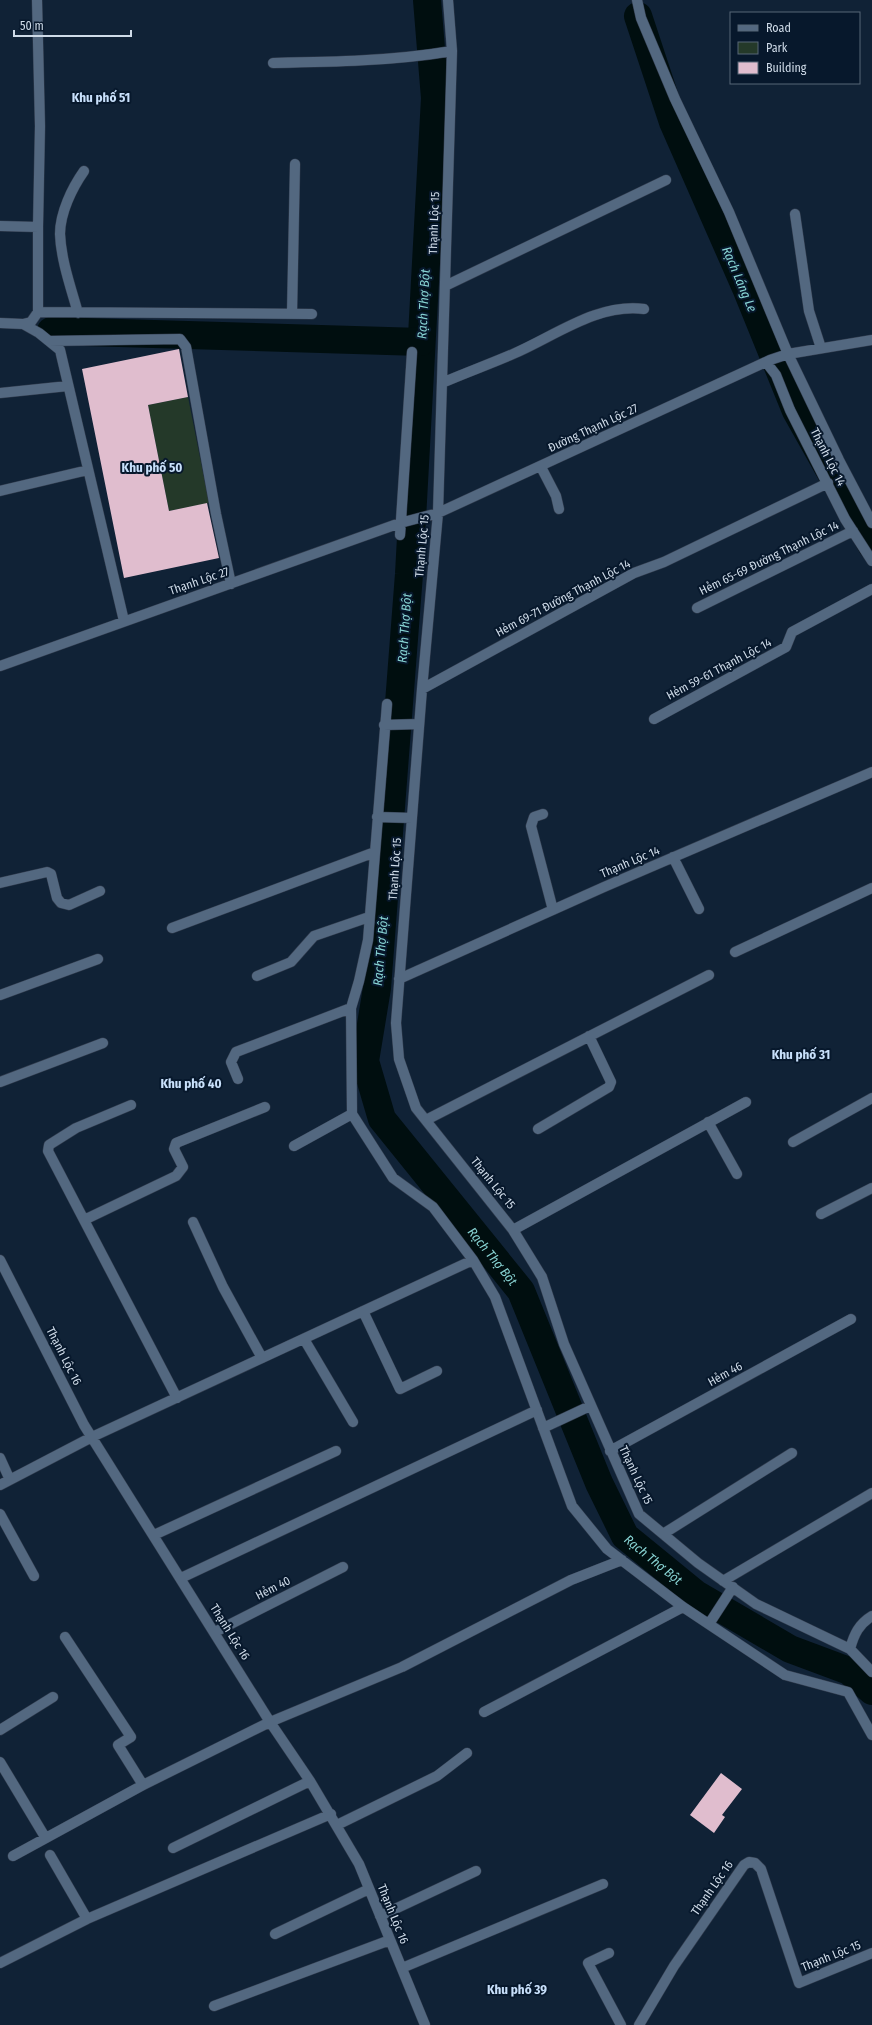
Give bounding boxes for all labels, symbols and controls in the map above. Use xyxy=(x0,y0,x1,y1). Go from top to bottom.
scale bar xyxy=(14,12,131,38)
legend xyxy=(730,12,860,84)
text: 50 m xyxy=(20,19,44,33)
text: Road xyxy=(766,21,791,35)
text: Park xyxy=(766,41,788,55)
text: Building xyxy=(766,61,807,75)
district label: Khu phố 51 xyxy=(72,89,130,105)
street label: Thạnh Lộc 15 xyxy=(426,191,442,255)
water label: Rạch Láng Le xyxy=(719,244,760,314)
water label: Rạch Thợ Bột xyxy=(414,268,433,339)
street label: Đường Thạnh Lộc 27 xyxy=(546,401,640,455)
street label: Thạnh Lộc 14 xyxy=(807,426,849,488)
district label: Khu phố 50 xyxy=(122,459,182,475)
street label: Thạnh Lộc 15 xyxy=(412,514,432,578)
street label: Hẻm 65-69 Đường Thạnh Lộc 14 xyxy=(697,518,841,598)
street label: Hẻm 69-71 Đường Thạnh Lộc 14 xyxy=(493,556,633,640)
street label: Thạnh Lộc 27 xyxy=(167,564,231,598)
water label: Rạch Thợ Bột xyxy=(395,592,414,663)
street label: Hẻm 59-61 Thạnh Lộc 14 xyxy=(664,635,774,703)
street label: Thạnh Lộc 15 xyxy=(386,837,404,901)
street label: Thạnh Lộc 14 xyxy=(598,843,662,881)
water label: Rạch Thợ Bột xyxy=(370,915,391,987)
district label: Khu phố 31 xyxy=(772,1046,830,1062)
district label: Khu phố 40 xyxy=(160,1075,222,1091)
street label: Thạnh Lộc 15 xyxy=(468,1154,518,1212)
water label: Rạch Thợ Bột xyxy=(465,1225,521,1289)
street label: Thạnh Lộc 16 xyxy=(43,1325,85,1387)
street label: Hẻm 46 xyxy=(705,1359,745,1389)
street label: Thạnh Lộc 15 xyxy=(616,1444,656,1507)
water label: Rạch Thợ Bột xyxy=(621,1532,686,1588)
street label: Hẻm 40 xyxy=(253,1573,293,1603)
street label: Thạnh Lộc 16 xyxy=(207,1601,253,1663)
street label: Thạnh Lộc 16 xyxy=(688,1858,736,1918)
street label: Thạnh Lộc 16 xyxy=(375,1882,411,1946)
street label: Thạnh Lộc 15 xyxy=(799,1938,863,1974)
district label: Khu phố 39 xyxy=(487,1981,547,1997)

